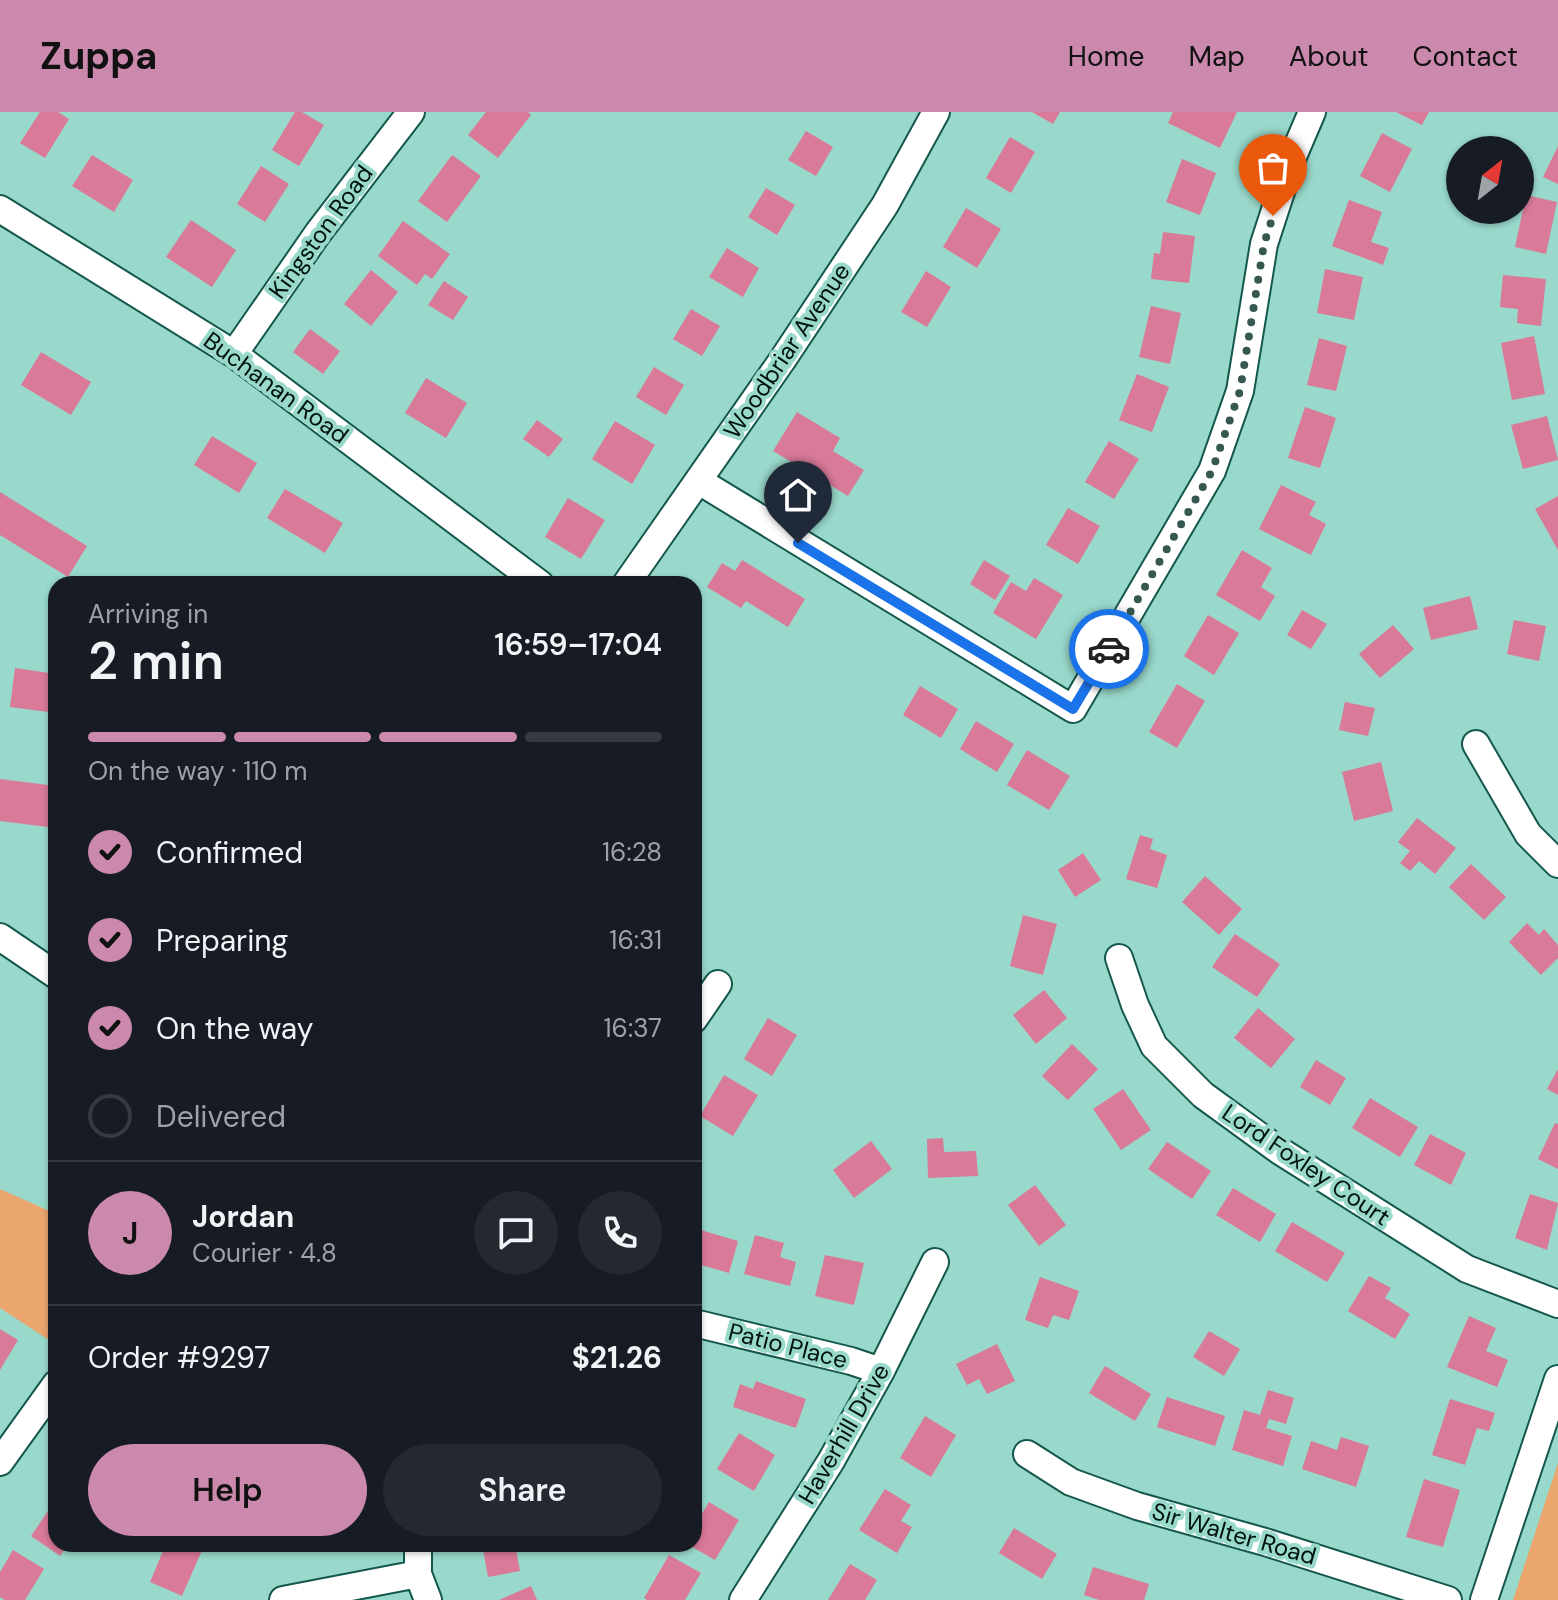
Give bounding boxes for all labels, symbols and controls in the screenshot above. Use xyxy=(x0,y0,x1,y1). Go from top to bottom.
text: Zuppa xyxy=(40,31,157,81)
text: Home xyxy=(1068,38,1144,75)
text: Map xyxy=(1188,38,1245,75)
text: About xyxy=(1289,38,1368,75)
text: Contact xyxy=(1412,38,1518,75)
pin xyxy=(1239,134,1307,216)
north arrow xyxy=(1446,136,1534,224)
map controls xyxy=(1446,136,1534,224)
icon: bag xyxy=(1251,146,1295,190)
street label: Kingston Road xyxy=(262,159,380,305)
street label: Woodbriar Avenue xyxy=(716,257,857,444)
street label: Buchanan Road xyxy=(198,325,355,451)
pin xyxy=(764,461,832,543)
icon: home xyxy=(776,473,820,517)
text: Arriving in xyxy=(88,597,208,631)
courier xyxy=(1069,609,1149,689)
text: 16:59–17:04 xyxy=(494,625,662,664)
text: 2 min xyxy=(88,627,224,695)
icon: car xyxy=(1087,627,1131,671)
text: On the way · 110 m xyxy=(88,754,307,788)
icon: check xyxy=(88,830,132,874)
text: Confirmed xyxy=(156,833,303,872)
text: 16:28 xyxy=(602,835,662,869)
icon: check xyxy=(88,918,132,962)
text: Preparing xyxy=(156,921,288,960)
text: 16:31 xyxy=(609,923,662,957)
icon: check xyxy=(88,1006,132,1050)
text: On the way xyxy=(156,1009,313,1048)
text: 16:37 xyxy=(603,1011,662,1045)
text: Delivered xyxy=(156,1097,286,1136)
street label: Lord Foxley Court xyxy=(1216,1097,1396,1232)
button: chat xyxy=(474,1191,558,1275)
button: phone xyxy=(578,1191,662,1275)
text: Jordan xyxy=(192,1197,294,1236)
text: J xyxy=(122,1214,138,1253)
text: Courier · 4.8 xyxy=(192,1236,337,1270)
street label: Patio Place xyxy=(725,1316,851,1375)
text: Order #9297 xyxy=(88,1338,270,1377)
text: $21.26 xyxy=(572,1338,662,1377)
street label: Haverhill Drive xyxy=(791,1358,896,1509)
button: Help xyxy=(88,1444,367,1536)
button: Share xyxy=(383,1444,662,1536)
street label: Sir Walter Road xyxy=(1149,1495,1320,1572)

